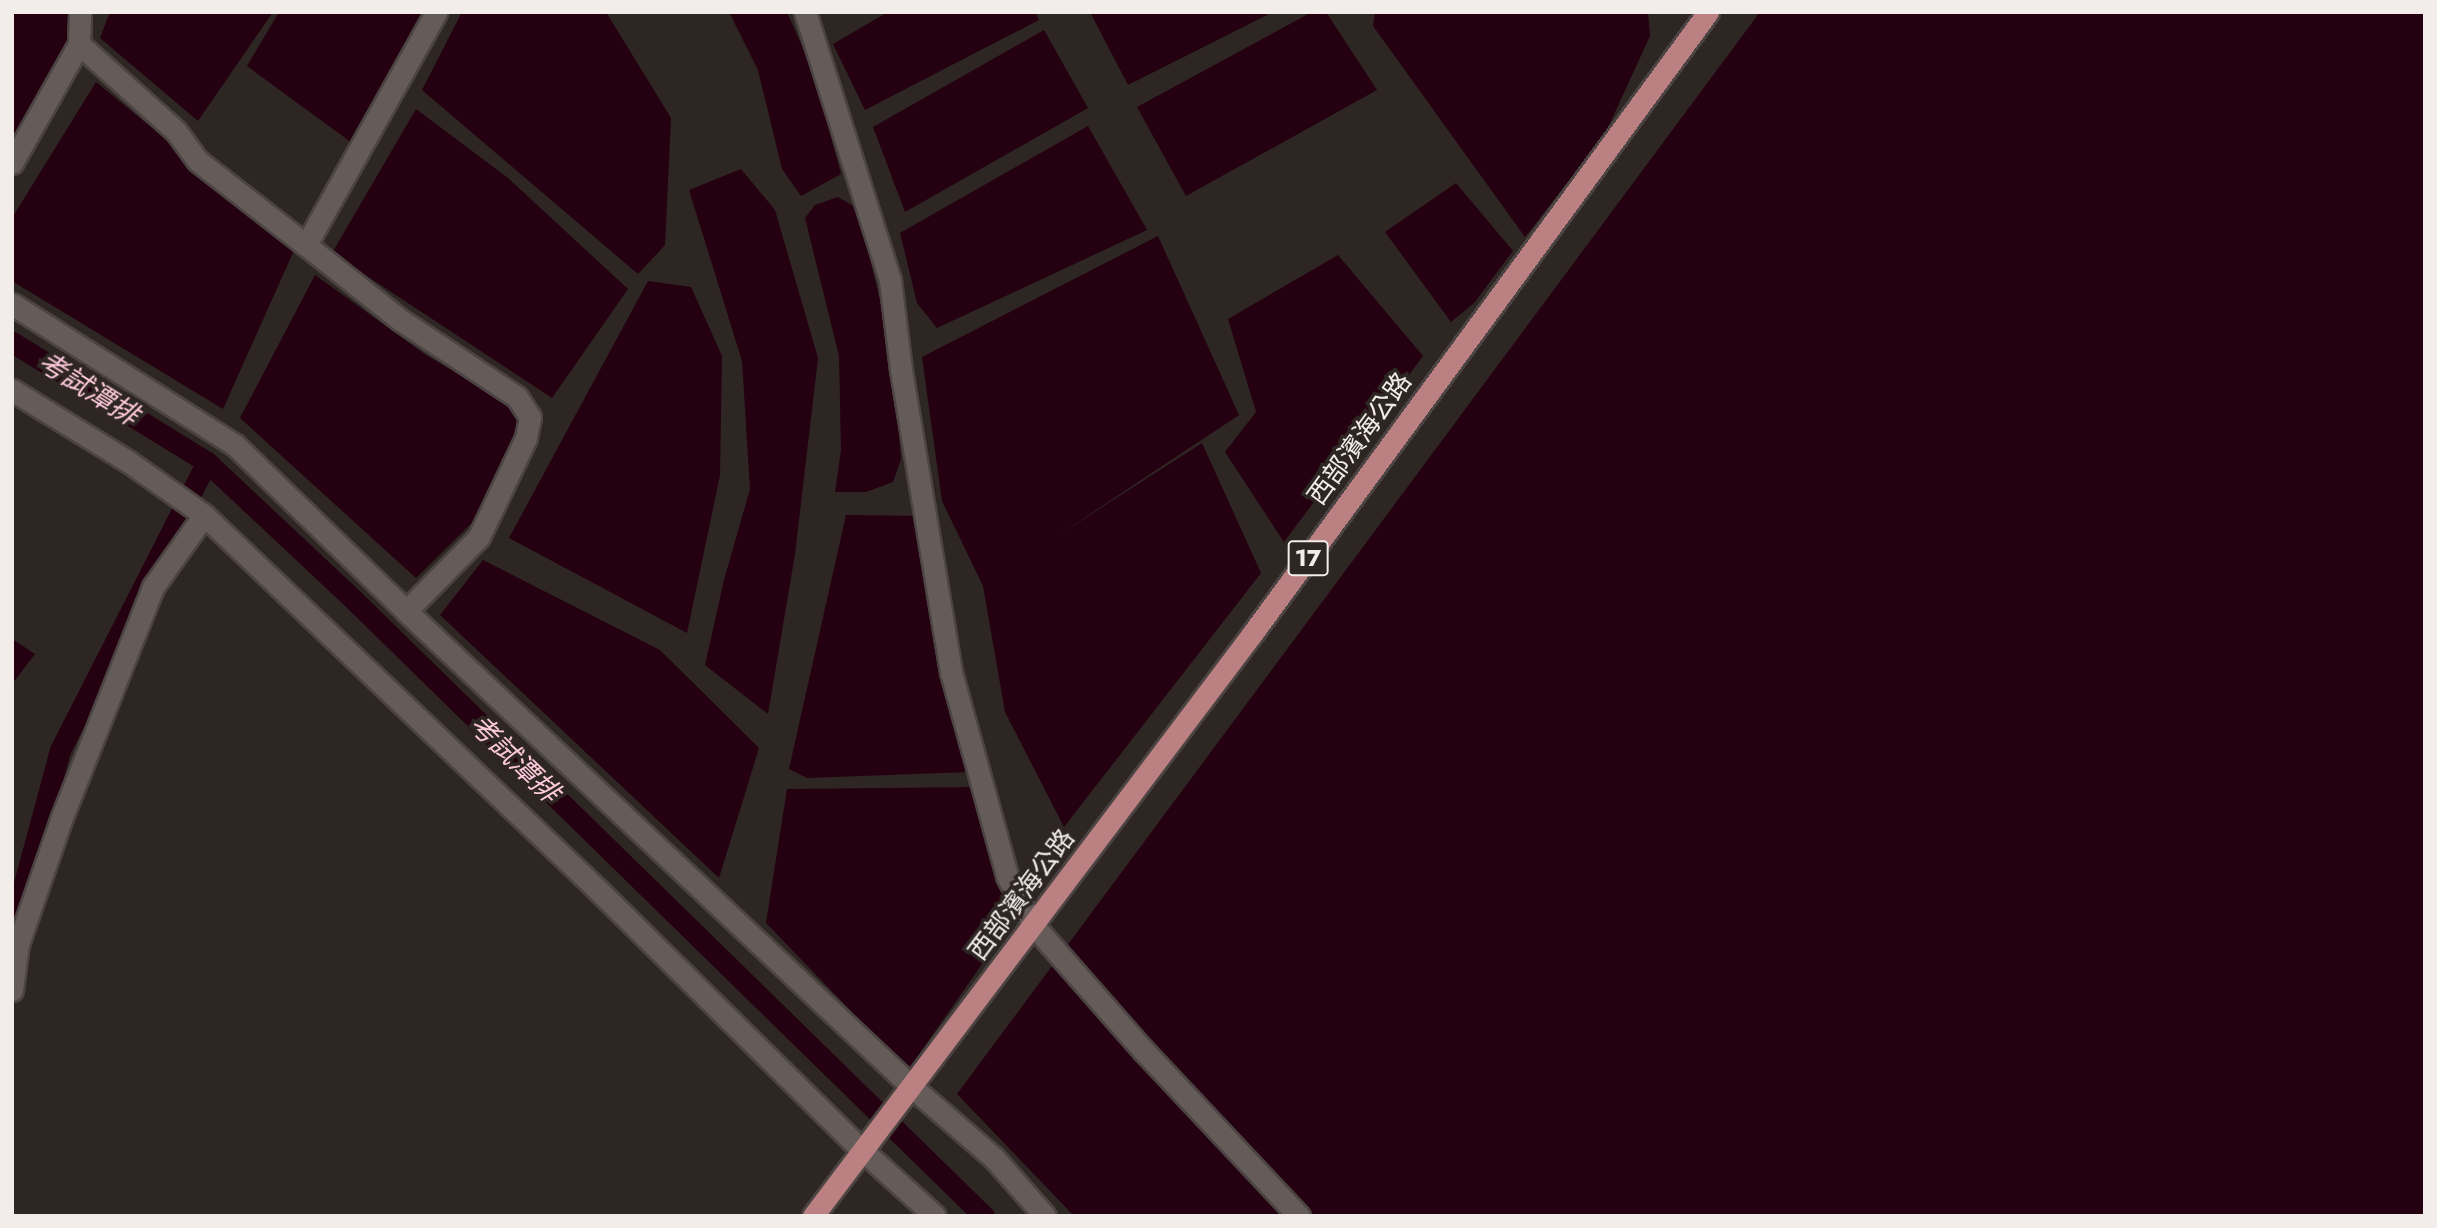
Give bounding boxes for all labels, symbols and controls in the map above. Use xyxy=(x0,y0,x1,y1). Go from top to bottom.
water label: 考試潭排 xyxy=(32,345,144,433)
street label: 西部濱海公路 xyxy=(1302,367,1418,511)
road number: 17 xyxy=(1287,538,1329,578)
water label: 考試潭排 xyxy=(462,708,566,810)
street label: 西部濱海公路 xyxy=(963,823,1081,967)

